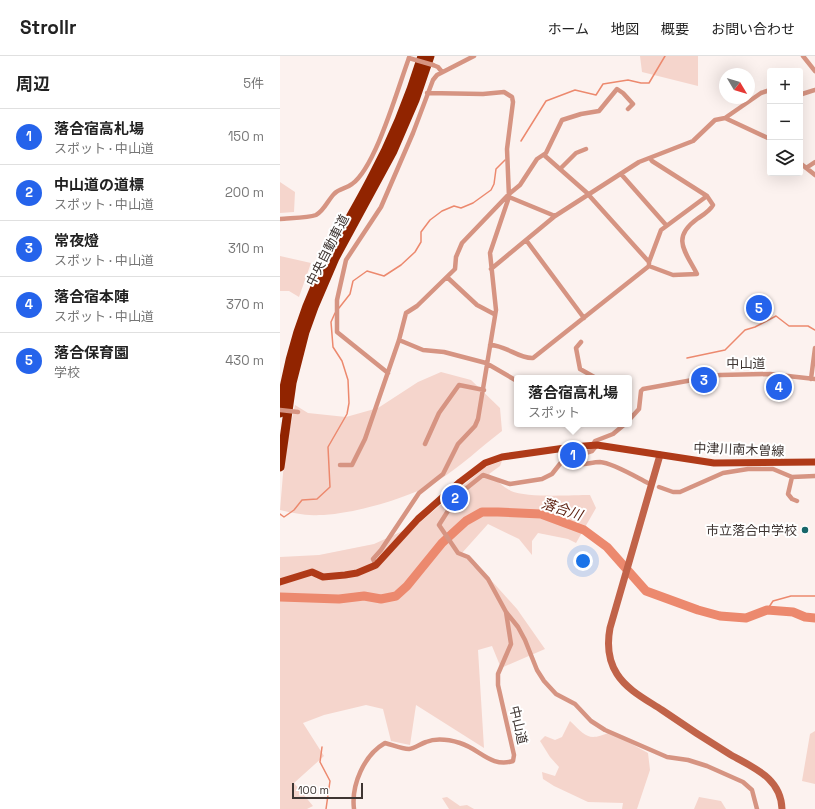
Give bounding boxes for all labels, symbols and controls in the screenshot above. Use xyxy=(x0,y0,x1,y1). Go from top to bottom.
text: Strollr xyxy=(20,15,77,40)
text: ホーム xyxy=(547,20,589,38)
text: 地図 xyxy=(611,20,639,38)
text: 概要 xyxy=(661,20,689,38)
text: お問い合わせ xyxy=(711,20,795,38)
north arrow xyxy=(719,68,755,104)
map controls xyxy=(767,68,803,176)
button: + xyxy=(767,68,803,104)
text: 周辺 xyxy=(16,73,50,95)
text: 5件 xyxy=(243,75,264,92)
button: − xyxy=(767,104,803,140)
text: 落合宿高札場 xyxy=(54,119,144,138)
text: 1 xyxy=(26,128,32,145)
text: 150 m xyxy=(228,128,264,145)
text: スポット · 中山道 xyxy=(54,140,154,157)
button: layers xyxy=(767,140,803,176)
text: 中山道の道標 xyxy=(54,175,144,194)
text: 2 xyxy=(25,184,33,201)
text: 200 m xyxy=(225,184,264,201)
text: スポット · 中山道 xyxy=(54,196,154,213)
street label: 中央自動車道 xyxy=(302,212,353,289)
text: 常夜燈 xyxy=(54,231,99,250)
text: 3 xyxy=(25,240,33,257)
text: 310 m xyxy=(228,240,264,257)
text: スポット · 中山道 xyxy=(54,252,154,269)
text: 落合宿本陣 xyxy=(54,287,129,306)
pin: 5 xyxy=(746,293,772,323)
text: 4 xyxy=(25,296,33,313)
text: 370 m xyxy=(226,296,264,313)
text: スポット · 中山道 xyxy=(54,308,154,325)
text: 落合保育園 xyxy=(54,343,129,362)
text: 5 xyxy=(25,352,33,369)
text: 430 m xyxy=(225,352,264,369)
street label: 中山道 xyxy=(726,355,766,372)
text: 学校 xyxy=(54,364,80,381)
pin: 3 xyxy=(691,365,717,395)
pin: 4 xyxy=(766,372,792,402)
popup xyxy=(514,375,632,427)
text: 落合宿高札場 xyxy=(528,383,618,402)
text: スポット xyxy=(528,404,580,421)
street label: 中津川南木曽線 xyxy=(693,439,785,460)
pin: 1 xyxy=(560,440,586,470)
pin: 2 xyxy=(442,483,468,513)
water label: 落合川 xyxy=(539,494,587,525)
place label: 市立落合中学校 xyxy=(706,522,797,539)
marker: 市立落合中学校 xyxy=(800,525,810,535)
your location xyxy=(573,551,593,571)
street label: 中山道 xyxy=(506,704,531,746)
scale bar xyxy=(292,781,363,800)
text: 100 m xyxy=(298,783,329,797)

